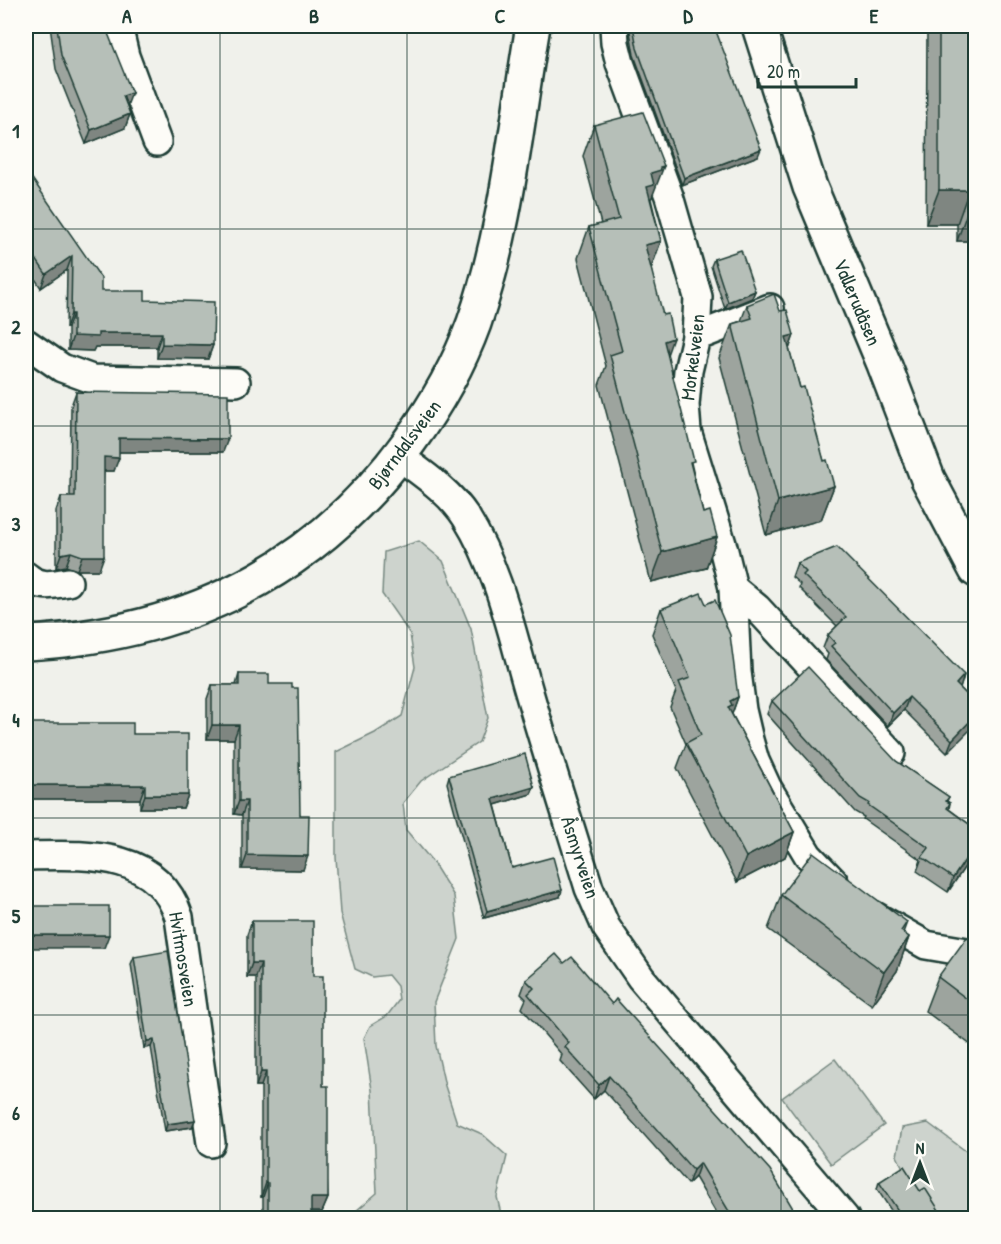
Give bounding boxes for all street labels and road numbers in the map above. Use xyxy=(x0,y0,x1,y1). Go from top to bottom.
street label: Vallerudåsen xyxy=(828,255,888,349)
street label: Morkelveien xyxy=(673,312,711,402)
street label: Bjørndalsveien xyxy=(361,394,447,494)
street label: Åsmyrveien xyxy=(555,813,607,901)
street label: Hvitmosveien xyxy=(163,910,205,1008)

